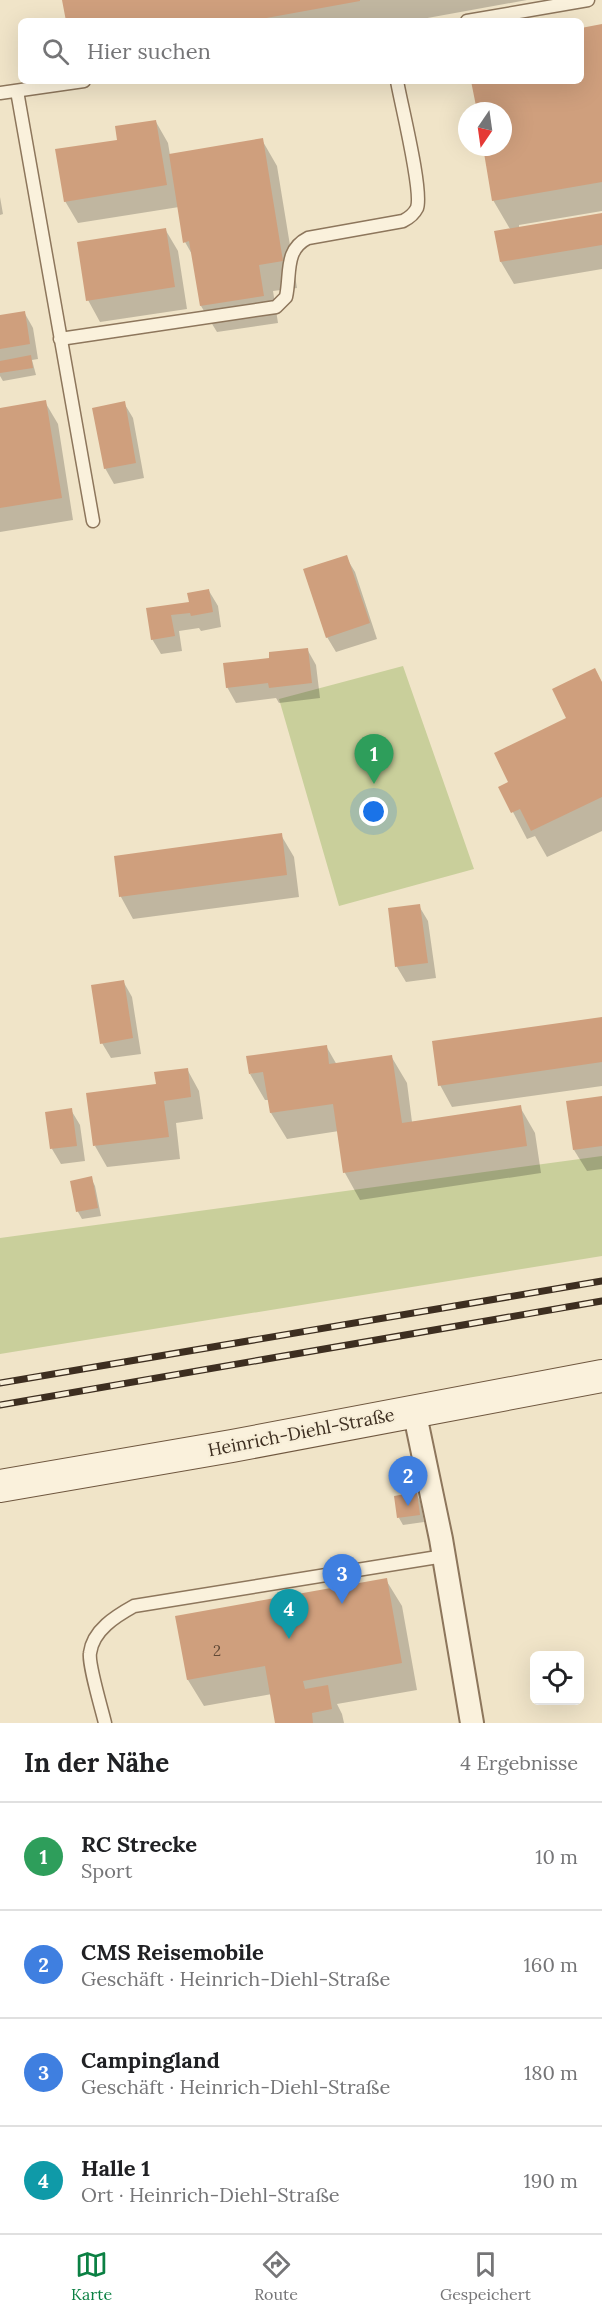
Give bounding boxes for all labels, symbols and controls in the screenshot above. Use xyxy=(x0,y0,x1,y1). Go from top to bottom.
search box xyxy=(18,18,584,84)
icon: search xyxy=(39,35,72,68)
text: Hier suchen xyxy=(87,37,211,65)
north arrow xyxy=(458,102,512,156)
pin: 1 xyxy=(354,734,394,784)
your location xyxy=(359,797,388,826)
street label: Heinrich-Diehl-Straße xyxy=(206,1403,397,1461)
pin: 2 xyxy=(388,1456,428,1506)
pin: 3 xyxy=(322,1554,362,1604)
pin: 4 xyxy=(270,1590,308,1639)
house number: 2 xyxy=(213,1641,221,1660)
map controls xyxy=(530,1651,584,1705)
button: locate xyxy=(530,1651,584,1705)
text: In der Nähe xyxy=(24,1746,169,1779)
text: 4 Ergebnisse xyxy=(460,1750,578,1775)
text: RC Strecke xyxy=(81,1830,197,1858)
text: 1 xyxy=(39,1844,48,1869)
text: 10 m xyxy=(535,1844,578,1869)
text: Sport xyxy=(81,1858,132,1883)
text: CMS Reisemobile xyxy=(81,1938,264,1966)
text: 2 xyxy=(38,1952,49,1977)
text: 160 m xyxy=(524,1952,578,1977)
text: Geschäft · Heinrich-Diehl-Straße xyxy=(81,1966,390,1991)
text: Campingland xyxy=(81,2046,220,2074)
text: 3 xyxy=(38,2060,49,2085)
text: 180 m xyxy=(524,2060,578,2085)
text: Geschäft · Heinrich-Diehl-Straße xyxy=(81,2074,390,2099)
text: Halle 1 xyxy=(81,2154,150,2182)
text: 4 xyxy=(38,2168,49,2193)
text: 190 m xyxy=(524,2168,578,2193)
text: Ort · Heinrich-Diehl-Straße xyxy=(81,2182,340,2207)
tab: Karte xyxy=(71,2248,112,2304)
tab: Route xyxy=(254,2248,298,2304)
tab: Gespeichert xyxy=(440,2248,531,2304)

